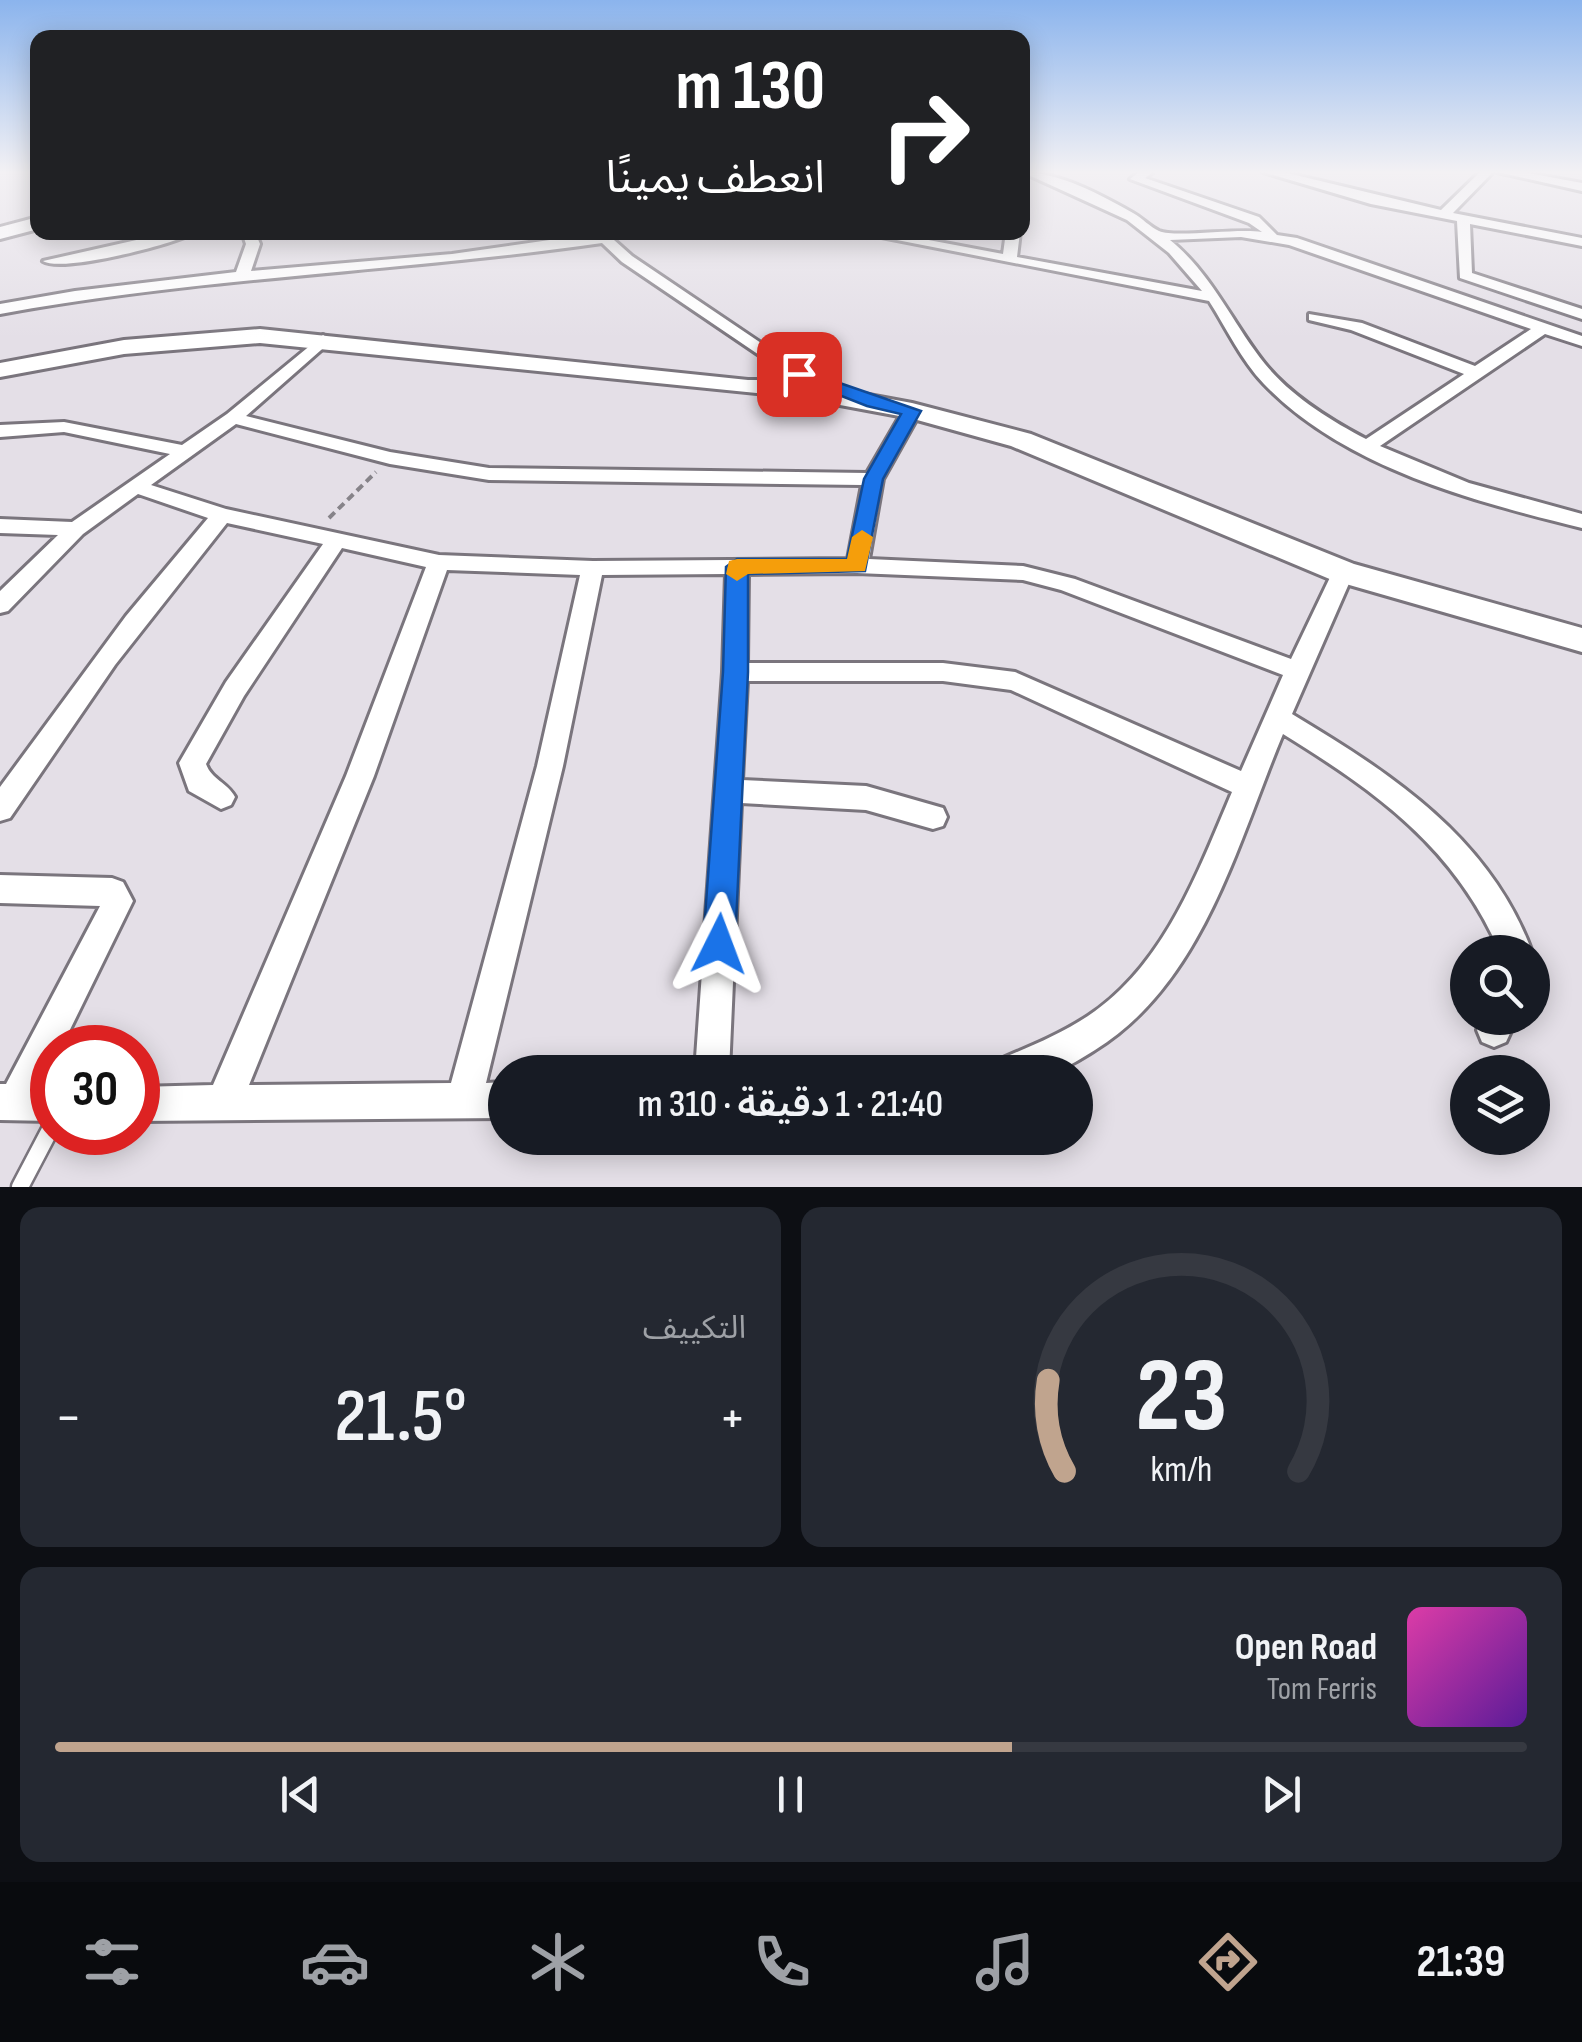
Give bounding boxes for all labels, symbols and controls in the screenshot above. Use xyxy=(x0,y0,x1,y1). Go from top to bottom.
text: 130 m xyxy=(676,45,825,129)
icon: right xyxy=(860,70,990,200)
text: انعطف يمينًا xyxy=(605,151,825,206)
pin xyxy=(757,332,842,417)
icon: arrive xyxy=(772,347,827,402)
position arrow xyxy=(667,892,771,996)
map controls xyxy=(1450,935,1550,1155)
button: search xyxy=(1450,935,1550,1035)
speed limit sign: 30 xyxy=(30,1025,160,1155)
button: layers xyxy=(1450,1055,1550,1155)
text: 21:40 · 1 دقيقة · 310 m xyxy=(638,1082,943,1127)
text: التكييف xyxy=(643,1309,746,1348)
text: 23 xyxy=(1135,1335,1228,1460)
text: 21.5° xyxy=(334,1372,467,1463)
text: − xyxy=(55,1385,82,1452)
text: + xyxy=(719,1385,746,1452)
text: km/h xyxy=(1151,1449,1212,1492)
text: Open Road xyxy=(1235,1625,1377,1670)
text: Tom Ferris xyxy=(1267,1670,1377,1709)
icon: previous xyxy=(273,1767,328,1822)
icon: pause xyxy=(763,1767,818,1822)
icon: next xyxy=(1254,1767,1309,1822)
icon: filters xyxy=(77,1927,147,1997)
icon: car xyxy=(300,1927,370,1997)
icon: climate xyxy=(523,1927,593,1997)
icon: phone xyxy=(747,1927,817,1997)
icon: music xyxy=(970,1927,1040,1997)
icon: directions xyxy=(1193,1927,1263,1997)
text: 21:39 xyxy=(1416,1935,1505,1990)

